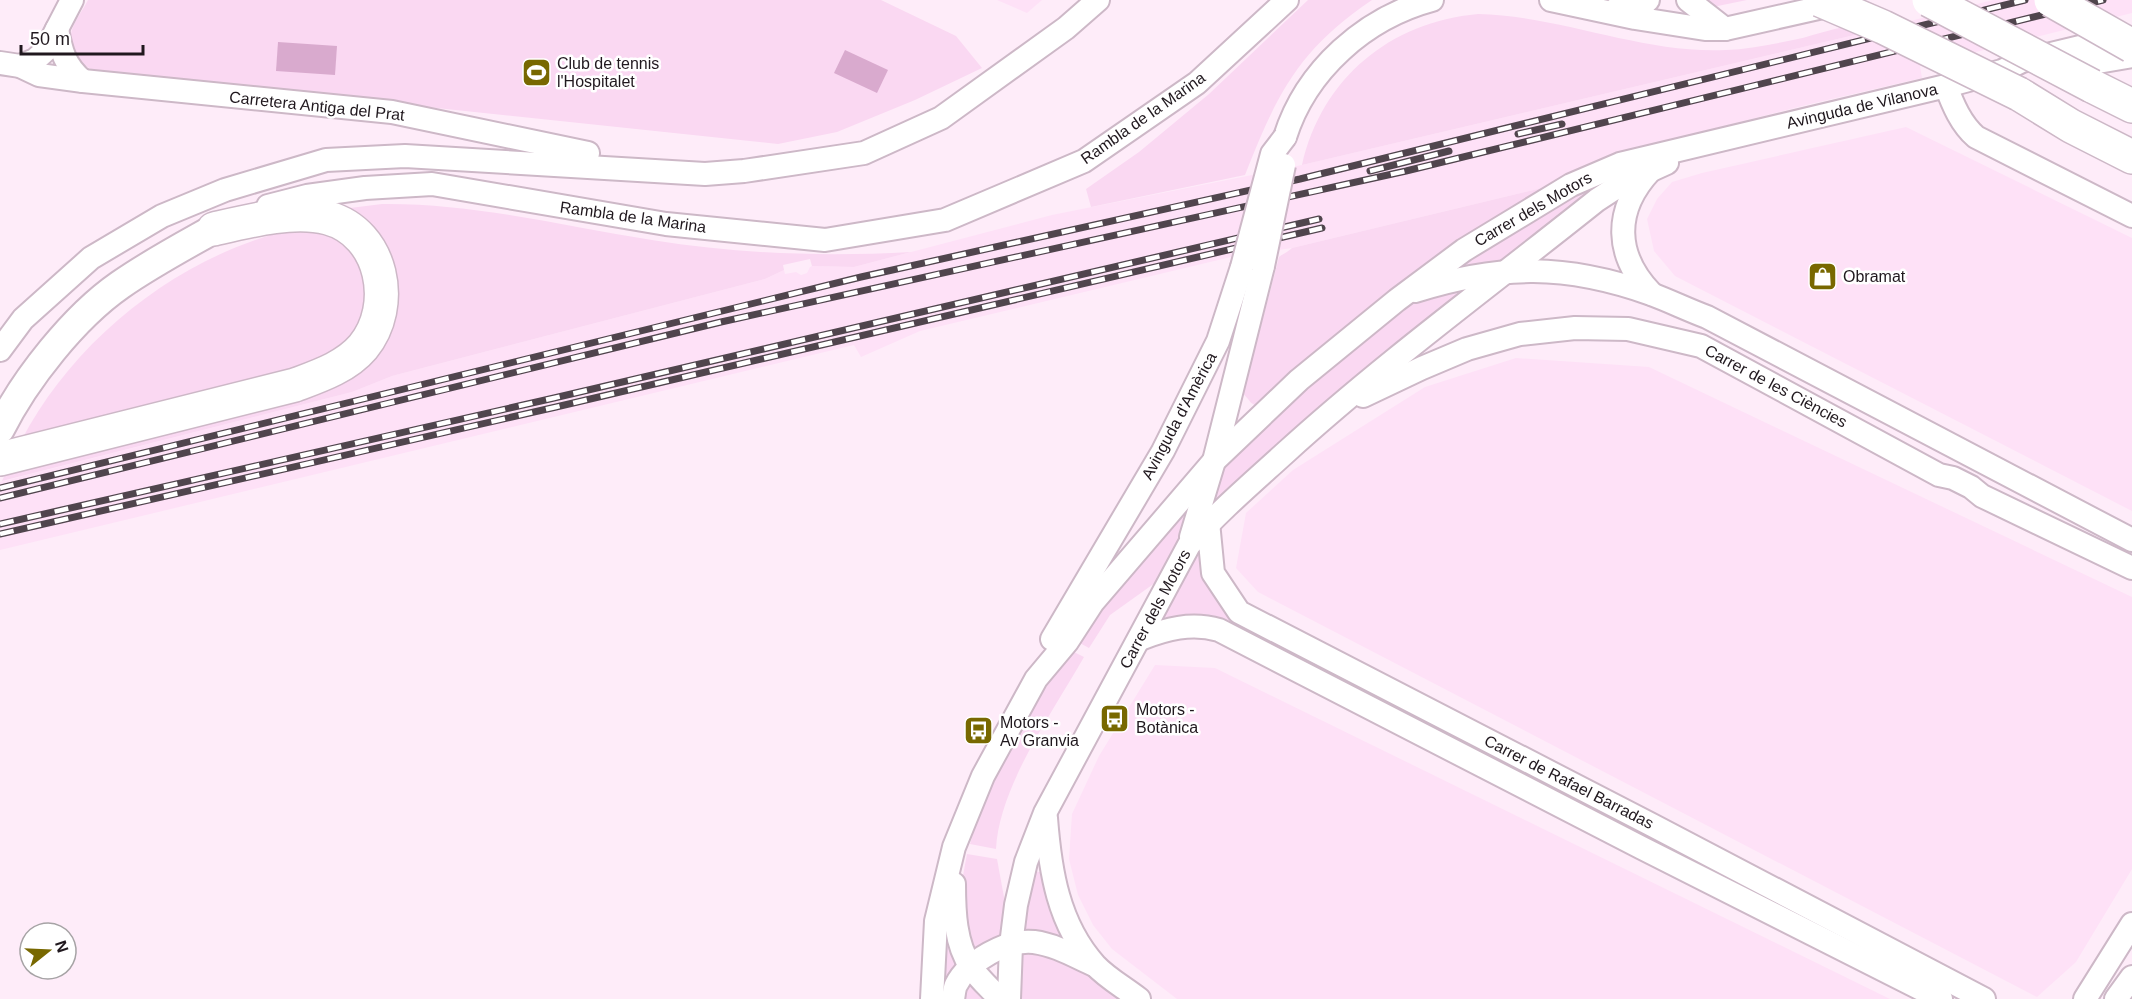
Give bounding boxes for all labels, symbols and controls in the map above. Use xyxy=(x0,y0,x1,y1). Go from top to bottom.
scale bar xyxy=(21,18,142,56)
text: 50 m xyxy=(30,29,70,49)
place label: Club de tennis l'Hospitalet xyxy=(557,55,659,90)
sports icon: Club de tennis l'Hospitalet xyxy=(520,56,552,88)
street label: Rambla de la Marina xyxy=(1078,69,1208,167)
street label: Avinguda de Vilanova xyxy=(1785,80,1939,132)
street label: Carretera Antiga del Prat xyxy=(229,88,406,124)
street label: Carrer dels Motors xyxy=(1471,169,1595,249)
street label: Rambla de la Marina xyxy=(559,198,707,236)
shop icon: Obramat xyxy=(1806,260,1838,292)
place label: Obramat xyxy=(1843,268,1906,285)
street label: Carrer de les Ciències xyxy=(1702,341,1850,431)
street label: Avinguda d'Amèrica xyxy=(1138,349,1220,482)
street label: Carrer dels Motors xyxy=(1116,547,1194,671)
place label: Motors - Botànica xyxy=(1136,701,1198,736)
bus stop icon: Motors - Botànica xyxy=(1099,702,1131,734)
place label: Motors - Av Granvia xyxy=(1000,714,1079,749)
bus stop icon: Motors - Av Granvia xyxy=(963,715,995,747)
street label: Carrer de Rafael Barradas xyxy=(1482,732,1656,832)
north arrow xyxy=(18,921,78,981)
text: N xyxy=(52,938,72,955)

